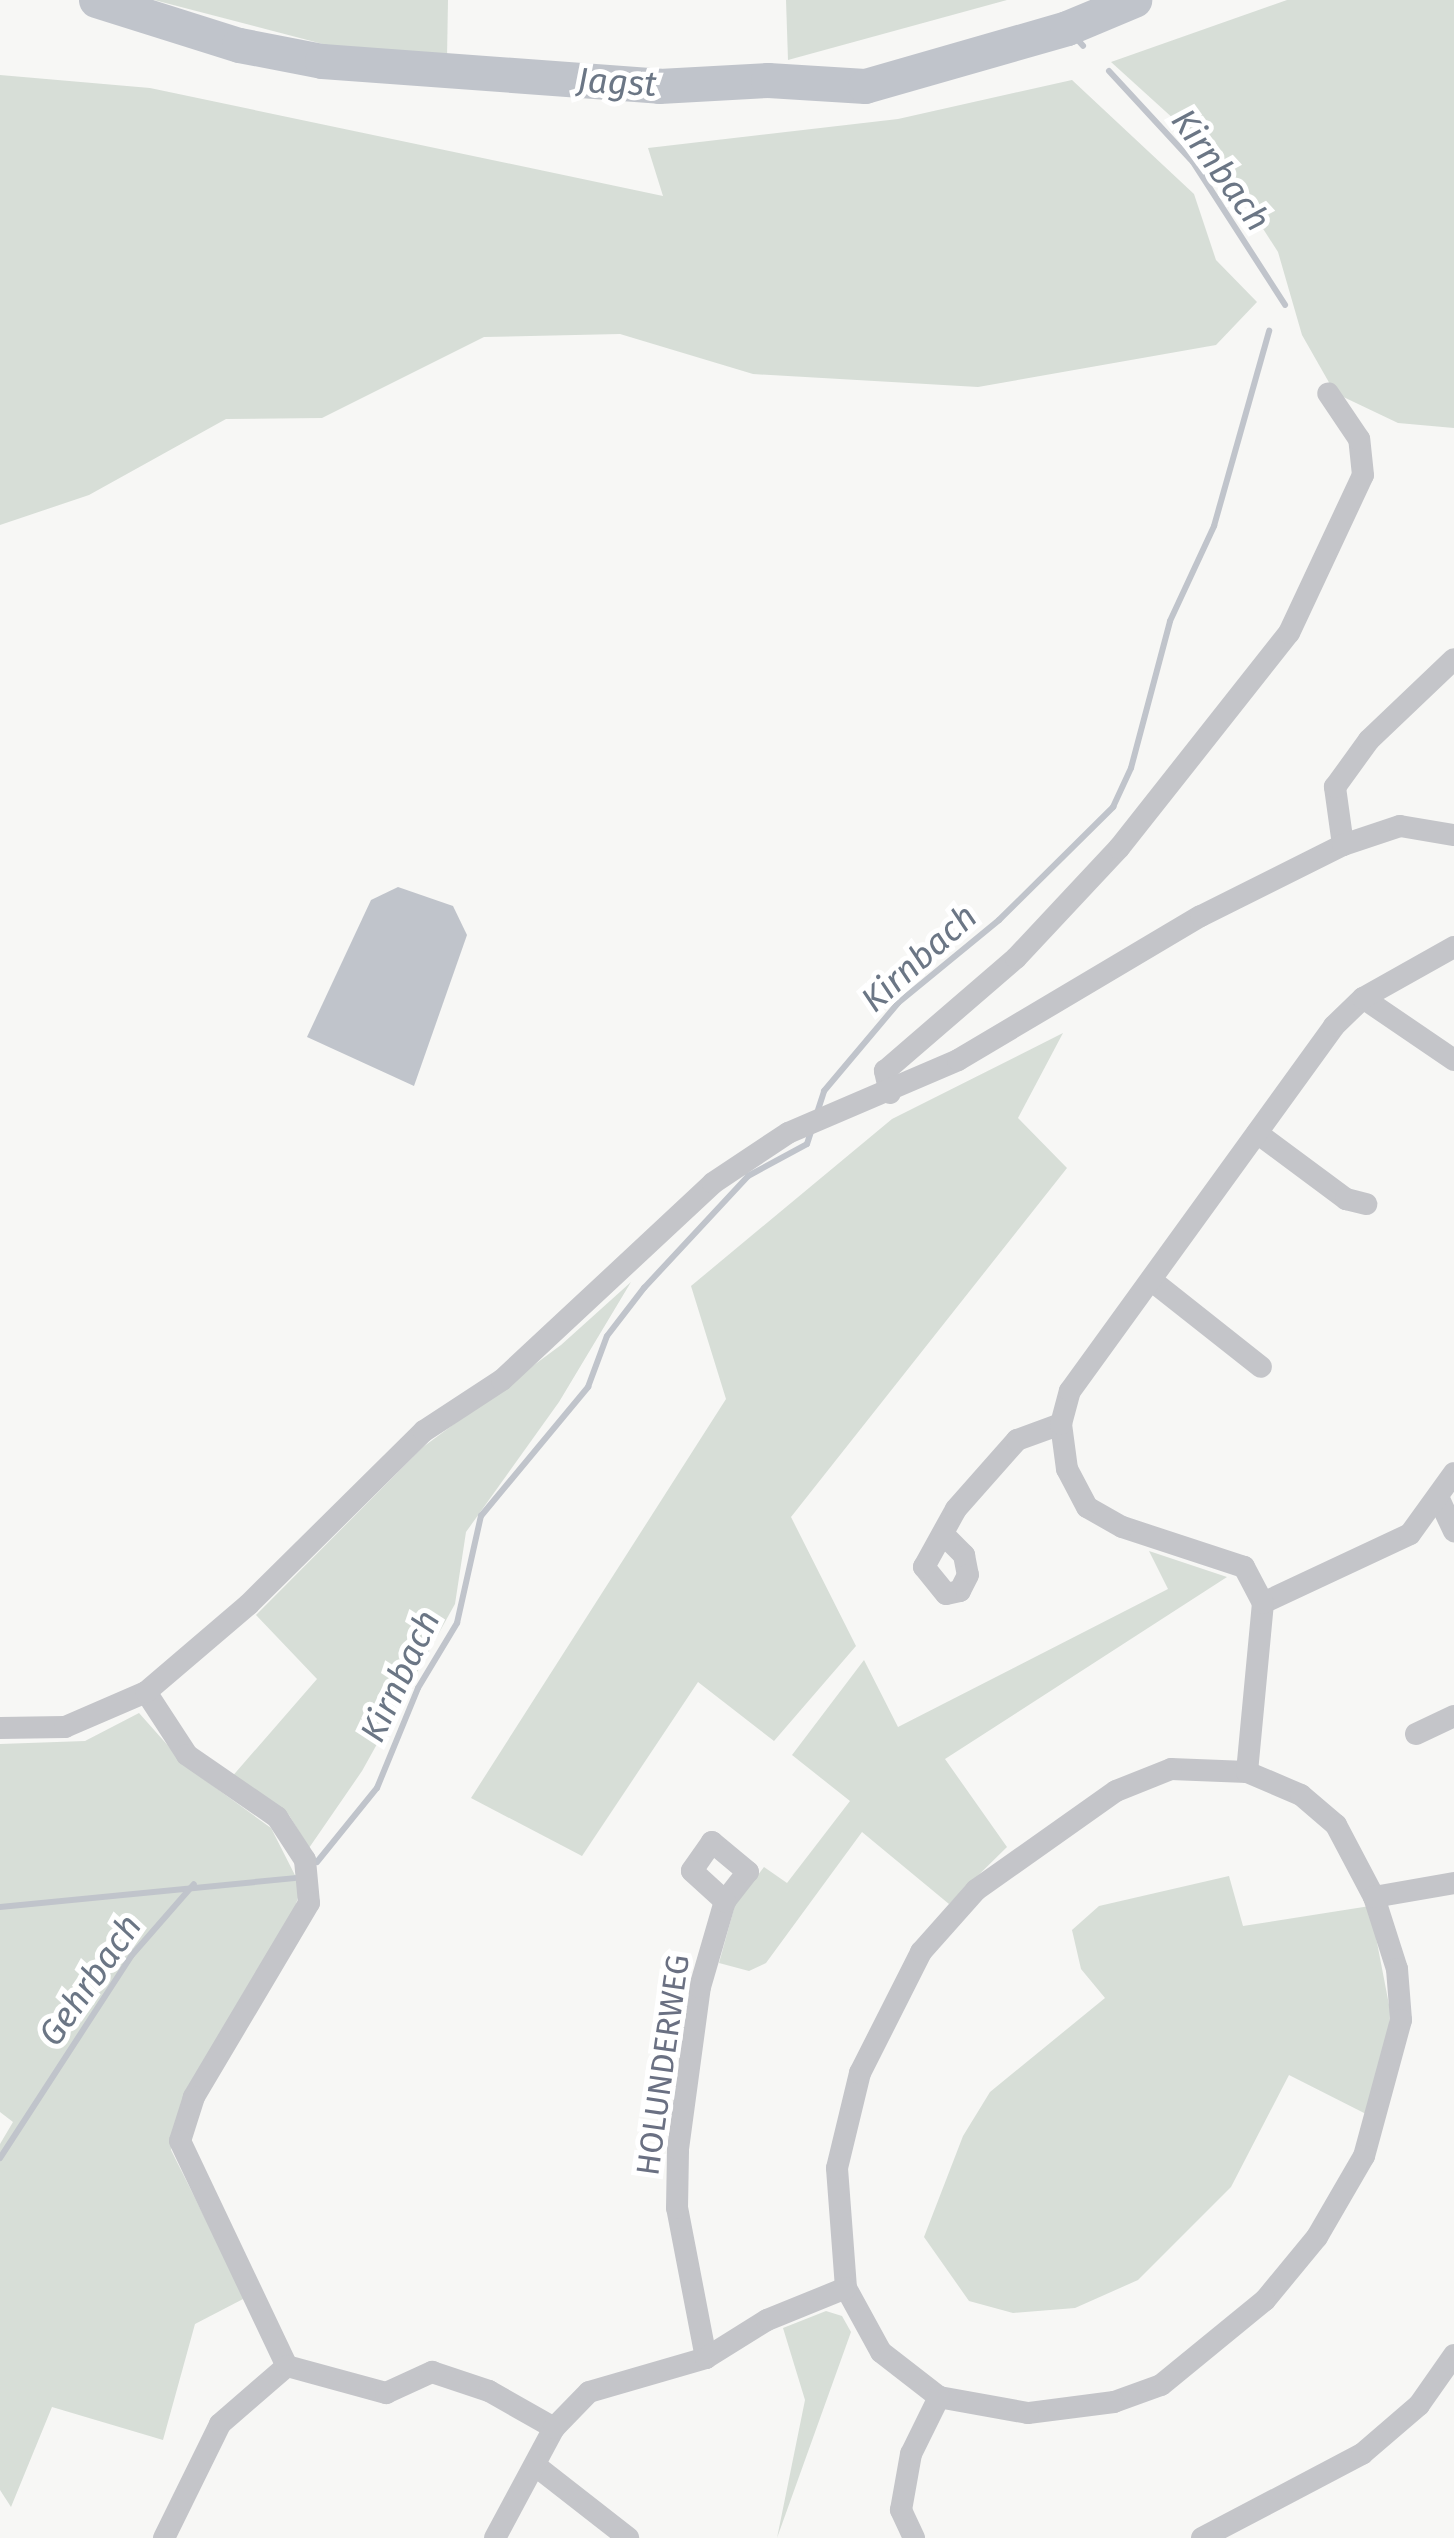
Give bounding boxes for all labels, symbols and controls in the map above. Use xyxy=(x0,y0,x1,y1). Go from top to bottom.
water label: Jagst xyxy=(576,59,658,105)
water label: Kirnbach xyxy=(1163,101,1279,239)
water label: Kirnbach xyxy=(853,895,985,1021)
water label: Kirnbach xyxy=(351,1603,449,1749)
water label: Gehrbach xyxy=(30,1906,150,2054)
street label: HOLUNDERWEG xyxy=(629,1952,697,2178)

